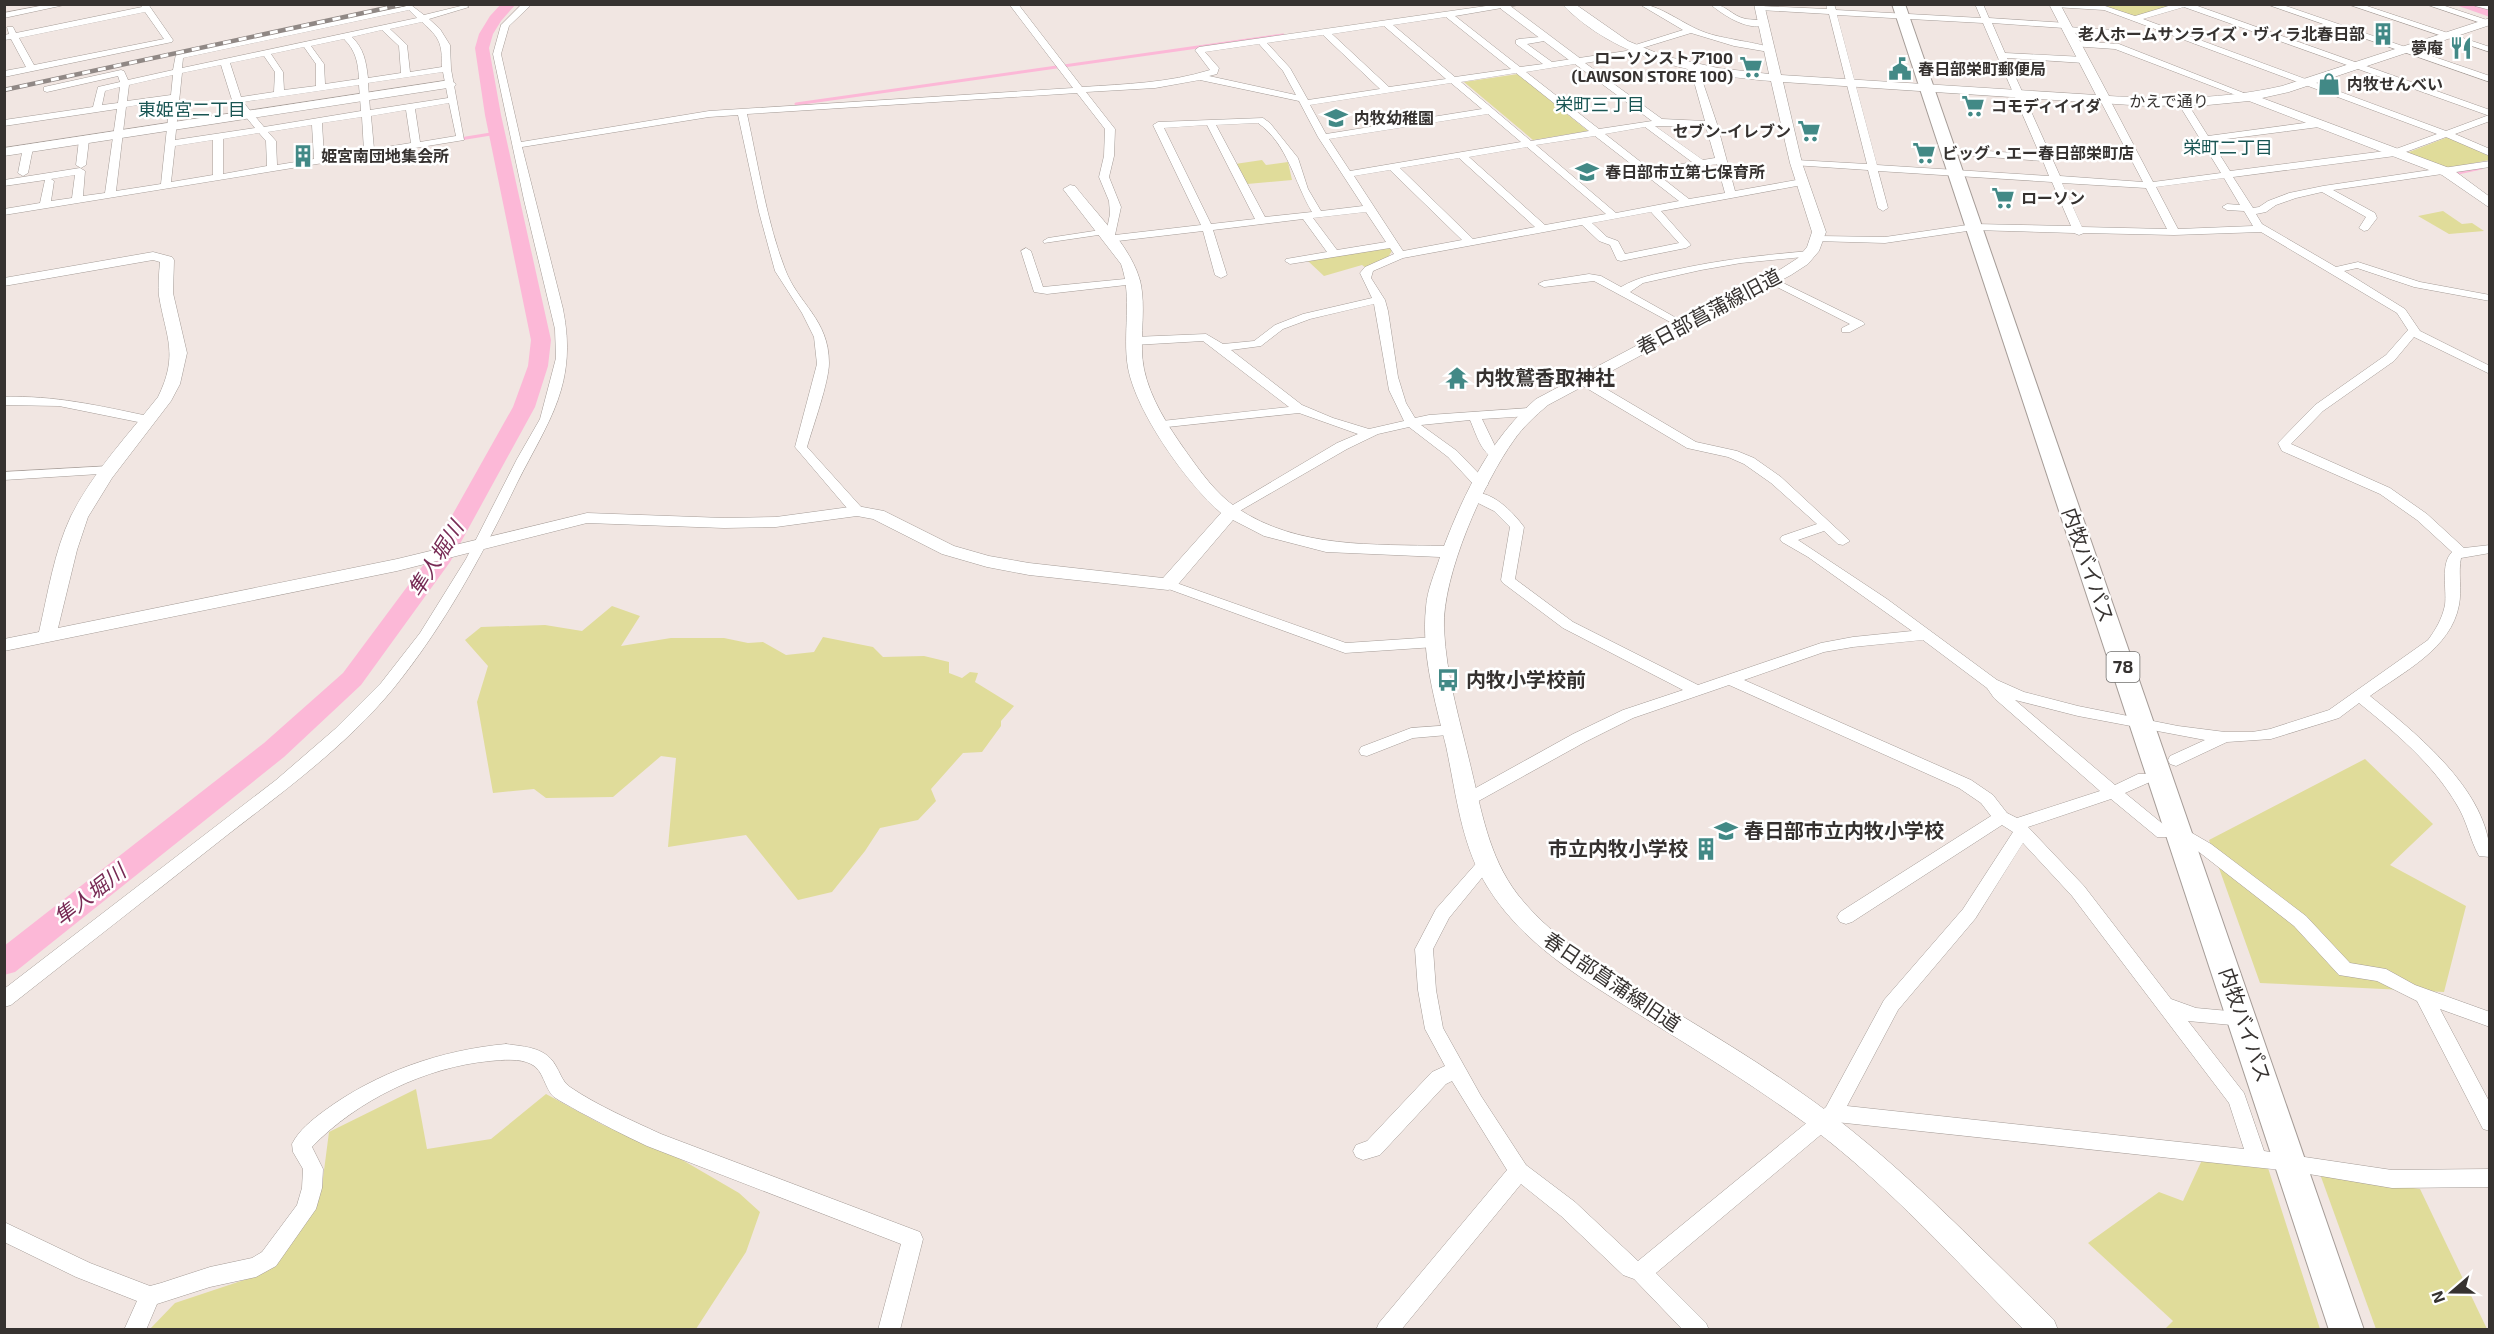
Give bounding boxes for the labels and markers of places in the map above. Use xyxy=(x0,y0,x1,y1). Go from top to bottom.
building icon: 老人ホームサンライズ・ヴィラ北春日部 xyxy=(2370,21,2396,47)
place label: 老人ホームサンライズ・ヴィラ北春日部 xyxy=(2078,24,2365,43)
restaurant icon: 夢庵 xyxy=(2448,35,2474,61)
place label: 夢庵 xyxy=(2411,38,2443,57)
place label: ローソンストア100 (LAWSON STORE 100) xyxy=(1572,48,1733,85)
supermarket icon: ローソンストア100 (LAWSON STORE 100) xyxy=(1738,54,1764,80)
public building icon: 春日部栄町郵便局 xyxy=(1887,56,1913,82)
place label: 春日部栄町郵便局 xyxy=(1918,59,2046,78)
shop icon: 内牧せんべい xyxy=(2316,71,2342,97)
place label: 内牧せんべい xyxy=(2347,74,2443,93)
supermarket icon: コモディイイダ xyxy=(1960,93,1986,119)
place label: コモディイイダ xyxy=(1991,96,2101,115)
school or university icon: 内牧幼稚園 xyxy=(1323,105,1349,131)
place label: 内牧幼稚園 xyxy=(1354,108,1434,127)
supermarket icon: セブン-イレブン xyxy=(1796,118,1822,144)
place label: セブン-イレブン xyxy=(1672,121,1791,140)
supermarket icon: ビッグ・エー春日部栄町店 xyxy=(1911,140,1937,166)
building icon: 姫宮南団地集会所 xyxy=(290,143,316,169)
place label: ビッグ・エー春日部栄町店 xyxy=(1942,143,2134,162)
place label: 姫宮南団地集会所 xyxy=(321,146,449,165)
school or university icon: 春日部市立第七保育所 xyxy=(1574,159,1600,185)
place label: 春日部市立第七保育所 xyxy=(1605,162,1765,181)
supermarket icon: ローソン xyxy=(1990,185,2016,211)
place label: ローソン xyxy=(2021,188,2085,207)
temple icon: 内牧鷲香取神社 xyxy=(1444,365,1470,391)
place label: 内牧鷲香取神社 xyxy=(1475,365,1615,389)
bus stop icon: 内牧小学校前 xyxy=(1435,667,1461,693)
place label: 内牧小学校前 xyxy=(1466,667,1586,691)
school or university icon: 春日部市立内牧小学校 xyxy=(1713,818,1739,844)
place label: 春日部市立内牧小学校 xyxy=(1744,818,1944,842)
place label: 市立内牧小学校 xyxy=(1548,836,1688,860)
building icon: 市立内牧小学校 xyxy=(1693,836,1719,862)

